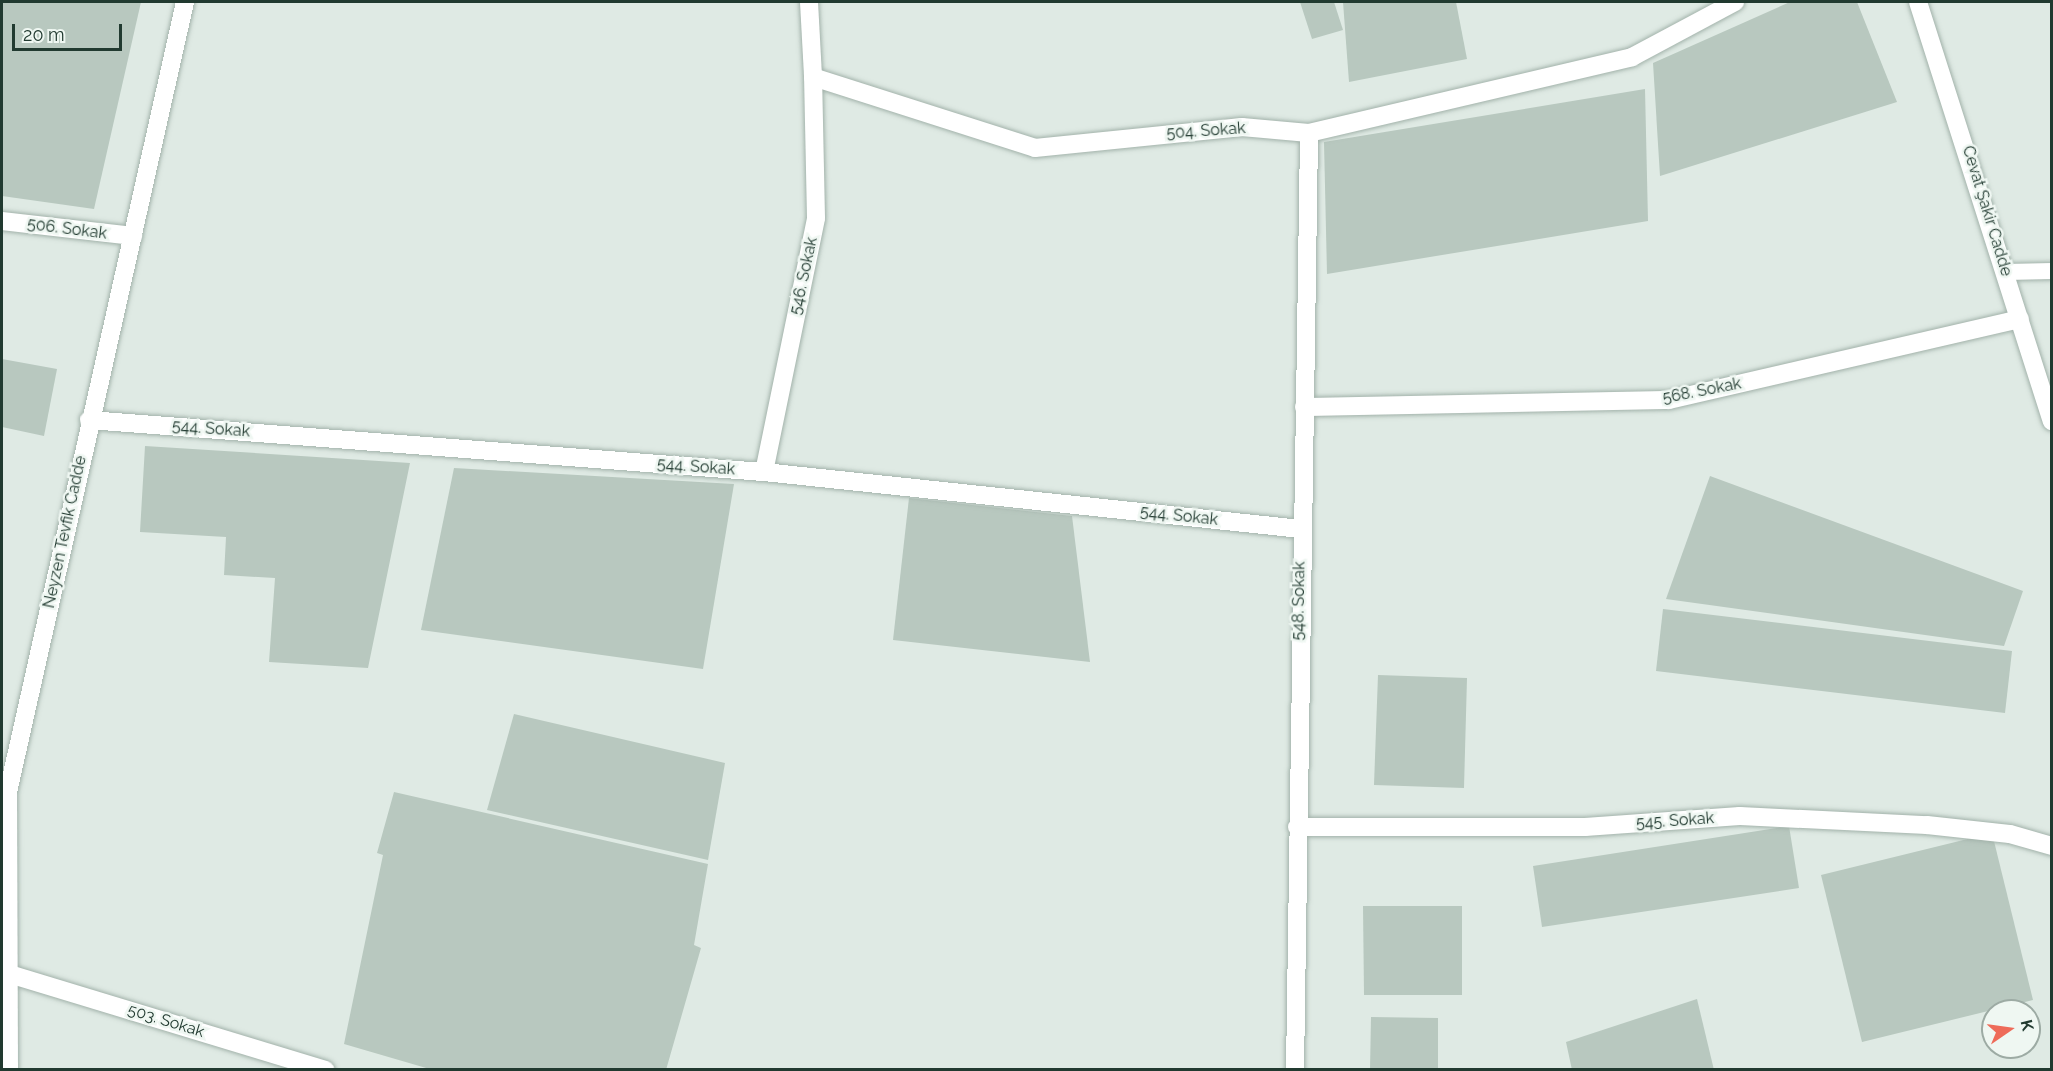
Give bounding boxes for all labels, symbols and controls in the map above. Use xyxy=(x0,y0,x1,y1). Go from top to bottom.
scale bar xyxy=(15,12,124,50)
text: 20 m xyxy=(23,24,65,45)
street label: 504. Sokak xyxy=(1166,119,1246,143)
street label: Cevat Şakir Cadde xyxy=(1958,143,2016,279)
street label: 506. Sokak xyxy=(26,215,108,243)
street label: 546. Sokak xyxy=(786,235,822,317)
street label: 568. Sokak xyxy=(1661,374,1743,408)
street label: 544. Sokak xyxy=(171,417,251,441)
street label: Neyzen Tevfik Cadde xyxy=(39,454,91,610)
street label: 544. Sokak xyxy=(656,455,736,479)
street label: 544. Sokak xyxy=(1139,502,1219,530)
street label: 548. Sokak xyxy=(1289,561,1309,641)
street label: 545. Sokak xyxy=(1635,809,1715,833)
north arrow xyxy=(1981,999,2041,1059)
street label: 503. Sokak xyxy=(125,1000,207,1042)
text: K xyxy=(2017,1018,2038,1033)

